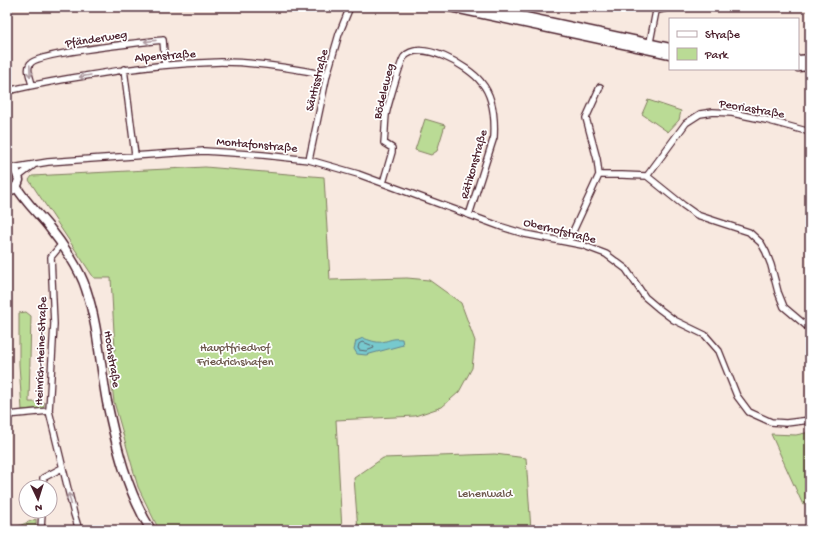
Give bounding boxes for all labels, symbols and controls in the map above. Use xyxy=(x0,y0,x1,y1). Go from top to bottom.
legend xyxy=(669,18,799,70)
street label: Pfänderweg xyxy=(63,28,128,52)
text: Straße xyxy=(705,29,741,43)
one-way arrow xyxy=(144,37,157,45)
street label: Säntisstraße xyxy=(303,47,333,113)
street label: Alpenstraße xyxy=(134,48,197,66)
text: Park xyxy=(704,49,730,63)
street label: Bödeleweg xyxy=(371,62,399,122)
one-way arrow xyxy=(26,64,34,77)
one-way arrow xyxy=(79,72,92,80)
street label: Peoriastraße xyxy=(717,97,786,123)
street label: Rätikonstraße xyxy=(458,128,492,201)
street label: Montafonstraße xyxy=(216,135,299,157)
street label: Oberhofstraße xyxy=(522,216,598,248)
street label: Heinrich-Heine-Straße xyxy=(33,296,51,406)
street label: Hochstraße xyxy=(100,330,123,390)
park label: Hauptfriedhof Friedrichshafen xyxy=(196,342,274,370)
north arrow xyxy=(18,479,58,519)
park label: Lehenwald xyxy=(458,488,513,502)
one-way arrow xyxy=(66,493,73,506)
text: N xyxy=(35,501,43,513)

